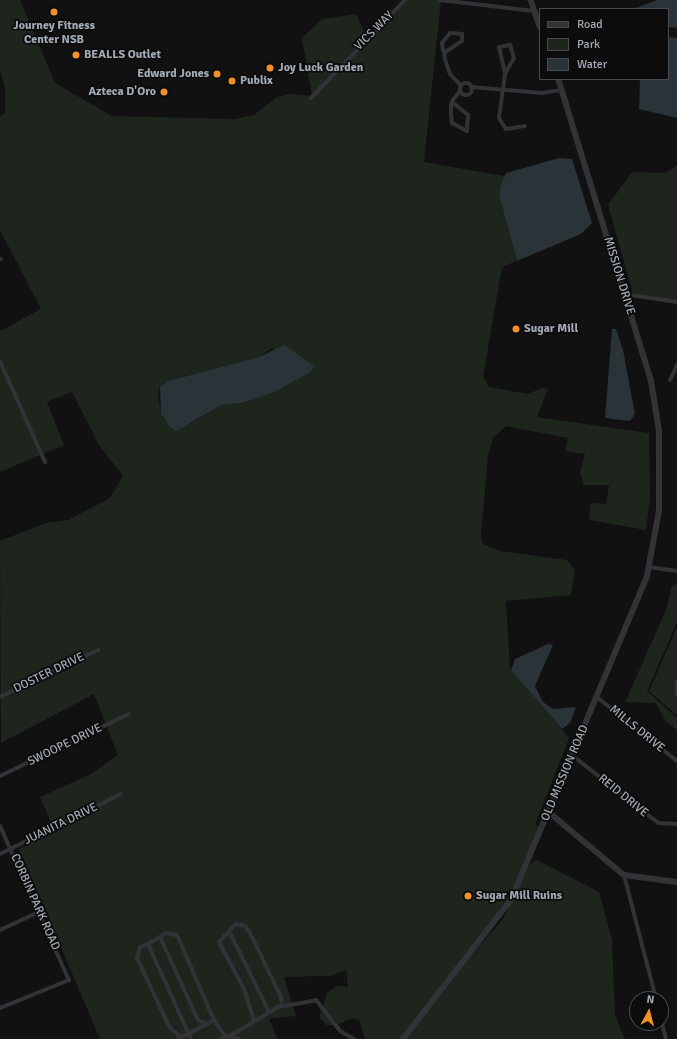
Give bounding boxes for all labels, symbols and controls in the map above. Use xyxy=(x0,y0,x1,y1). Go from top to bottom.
marker: Journey Fitness Center NSB xyxy=(49,7,59,17)
street label: VICS WAY xyxy=(351,8,397,54)
legend xyxy=(539,8,669,80)
text: Road xyxy=(577,17,603,32)
place label: Journey Fitness Center NSB xyxy=(13,19,95,47)
text: Park xyxy=(577,37,600,52)
place label: BEALLS Outlet xyxy=(84,48,161,62)
marker: BEALLS Outlet xyxy=(71,50,81,60)
text: Water xyxy=(577,57,607,72)
place label: Joy Luck Garden xyxy=(278,61,363,75)
marker: Joy Luck Garden xyxy=(265,63,275,73)
place label: Edward Jones xyxy=(137,67,209,81)
marker: Edward Jones xyxy=(212,69,222,79)
place label: Publix xyxy=(240,74,273,88)
marker: Publix xyxy=(227,76,237,86)
place label: Azteca D'Oro xyxy=(88,85,156,99)
marker: Azteca D'Oro xyxy=(159,87,169,97)
street label: MISSION DRIVE xyxy=(600,235,638,317)
place label: Sugar Mill xyxy=(524,322,578,336)
marker: Sugar Mill xyxy=(511,324,521,334)
street label: DOSTER DRIVE xyxy=(11,650,87,696)
street label: MILLS DRIVE xyxy=(606,702,668,756)
street label: SWOOPE DRIVE xyxy=(26,721,104,769)
street label: OLD MISSION ROAD xyxy=(538,723,592,823)
street label: REID DRIVE xyxy=(595,771,651,821)
street label: JUANITA DRIVE xyxy=(22,800,100,848)
street label: CORBIN PARK ROAD xyxy=(7,852,63,952)
place label: Sugar Mill Ruins xyxy=(476,889,562,903)
marker: Sugar Mill Ruins xyxy=(463,891,473,901)
north arrow xyxy=(629,991,669,1031)
text: N xyxy=(646,993,655,1007)

